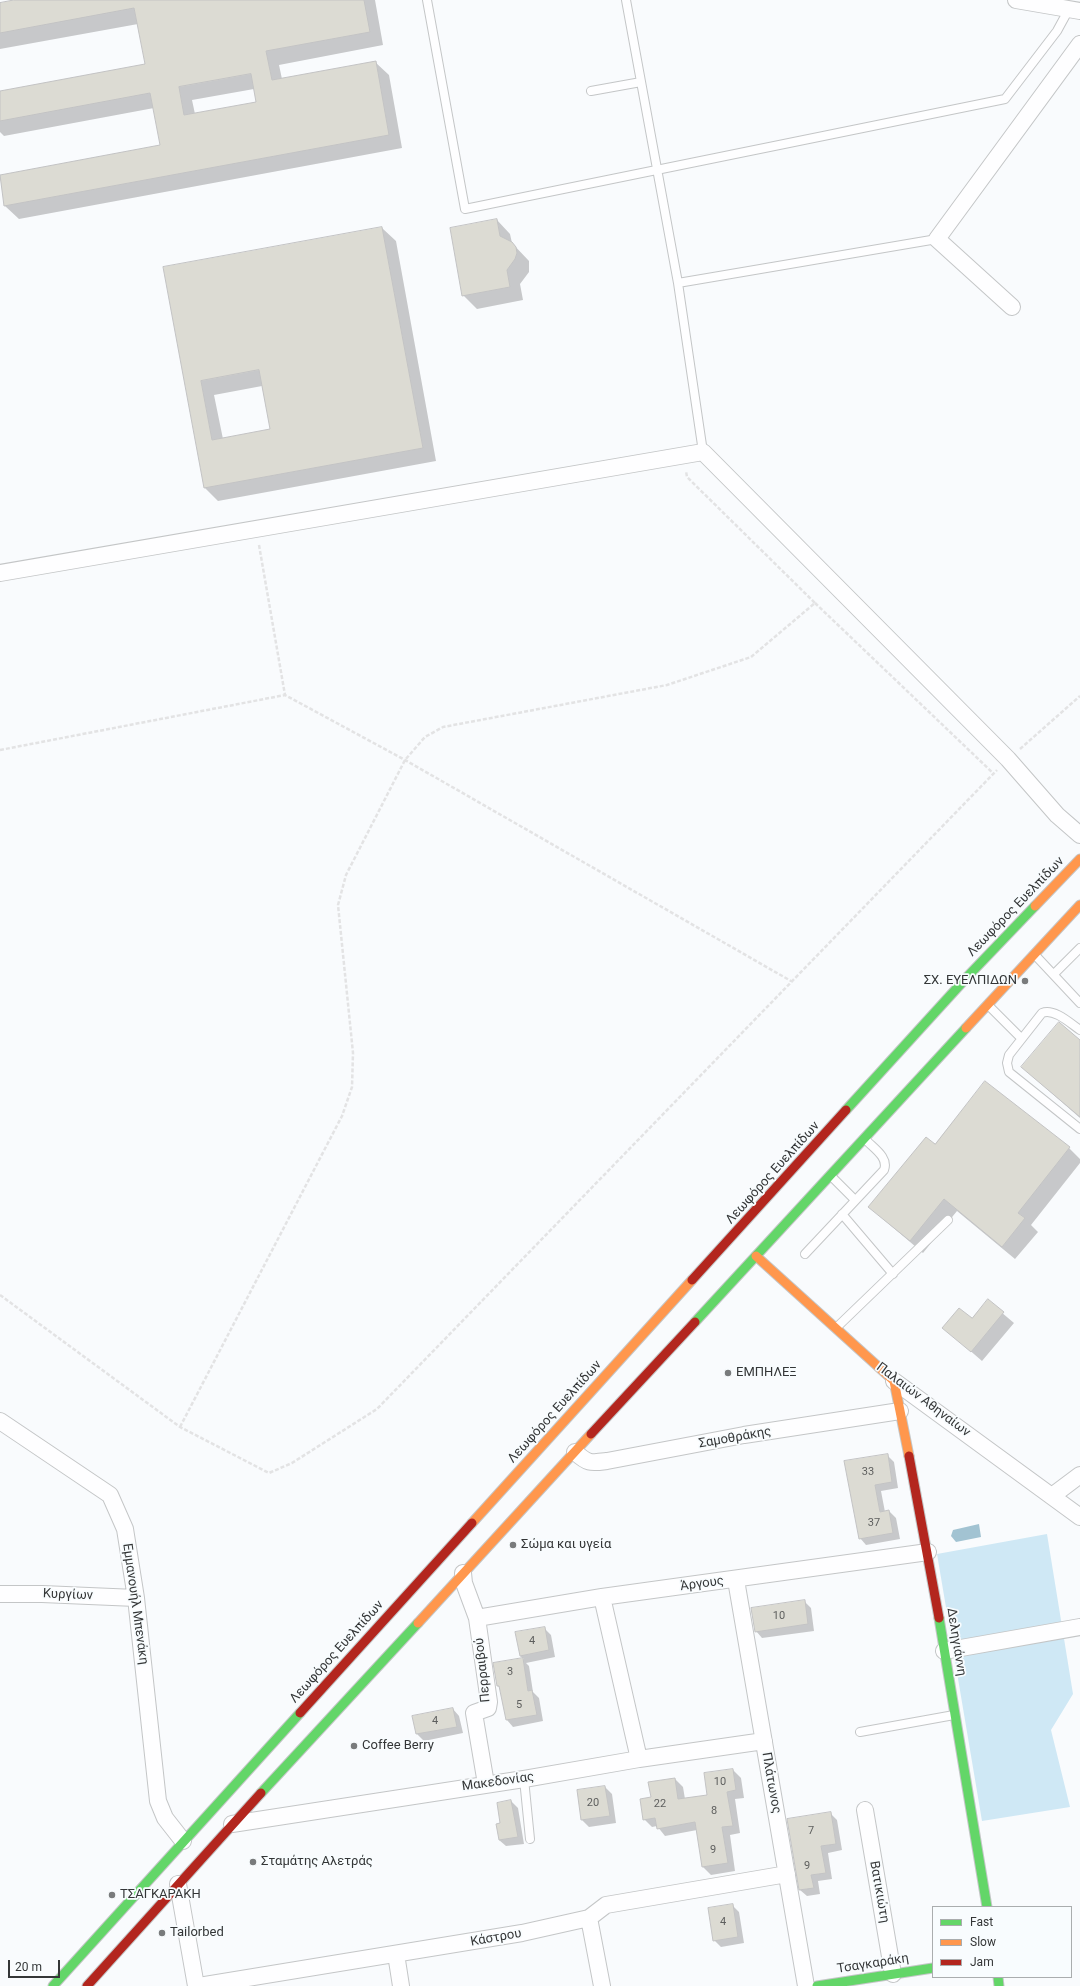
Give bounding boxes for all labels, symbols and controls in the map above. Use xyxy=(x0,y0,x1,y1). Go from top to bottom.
street label: Λεωφόρος Ευελπίδων xyxy=(964,854,1068,960)
place label: ΣΧ. ΕΥΕΛΠΙΔΩΝ xyxy=(924,973,1017,989)
marker: ΣΧ. ΕΥΕΛΠΙΔΩΝ xyxy=(1020,976,1030,986)
street label: Λεωφόρος Ευελπίδων xyxy=(723,1119,823,1227)
street label: Λεωφόρος Ευελπίδων xyxy=(505,1358,605,1466)
street label: Παλαιών Αθηναίων xyxy=(873,1360,973,1440)
place label: ΕΜΠΗΛΕΞ xyxy=(736,1365,797,1381)
marker: ΕΜΠΗΛΕΞ xyxy=(723,1368,733,1378)
street label: Σαμοθράκης xyxy=(698,1424,772,1452)
house number: 33 xyxy=(862,1465,874,1479)
house number: 37 xyxy=(868,1516,880,1530)
place label: Σώμα και υγεία xyxy=(521,1537,611,1553)
marker: Σώμα και υγεία xyxy=(508,1540,518,1550)
street label: Εμμανουήλ Μπενάκη xyxy=(119,1542,151,1666)
street label: Άργους xyxy=(679,1573,725,1595)
street label: Κυργίων xyxy=(43,1586,93,1604)
street label: Λεωφόρος Ευελπίδων xyxy=(287,1598,387,1706)
street label: Δεληγιάννη xyxy=(943,1607,969,1677)
house number: 10 xyxy=(773,1609,785,1623)
house number: 4 xyxy=(529,1634,535,1648)
street label: Περραιβού xyxy=(472,1637,494,1703)
house number: 3 xyxy=(507,1665,513,1679)
house number: 5 xyxy=(516,1698,522,1712)
house number: 4 xyxy=(432,1714,438,1728)
place label: Coffee Berry xyxy=(362,1738,434,1754)
marker: Coffee Berry xyxy=(349,1741,359,1751)
street label: Πλάτωνος xyxy=(758,1751,784,1815)
street label: Μακεδονίας xyxy=(461,1769,535,1795)
house number: 10 xyxy=(714,1775,726,1789)
house number: 20 xyxy=(587,1796,599,1810)
house number: 22 xyxy=(654,1797,666,1811)
house number: 8 xyxy=(711,1804,717,1818)
house number: 7 xyxy=(808,1824,814,1838)
house number: 9 xyxy=(710,1843,716,1857)
place label: Σταμάτης Αλετράς xyxy=(261,1854,373,1870)
marker: Σταμάτης Αλετράς xyxy=(248,1857,258,1867)
house number: 9 xyxy=(804,1859,810,1873)
street label: Βατικιώτη xyxy=(866,1860,892,1924)
place label: ΤΣΑΓΚΑΡΑΚΗ xyxy=(120,1887,201,1903)
marker: ΤΣΑΓΚΑΡΑΚΗ xyxy=(107,1890,117,1900)
legend xyxy=(932,1906,1072,1978)
house number: 4 xyxy=(720,1915,726,1929)
text: Fast xyxy=(970,1915,993,1929)
place label: Tailorbed xyxy=(170,1925,224,1941)
street label: Κάστρου xyxy=(469,1926,523,1950)
marker: Tailorbed xyxy=(157,1928,167,1938)
text: Slow xyxy=(970,1935,996,1949)
street label: Τσαγκαράκη xyxy=(836,1951,910,1977)
scale bar xyxy=(10,1952,62,1978)
text: Jam xyxy=(970,1955,994,1969)
text: 20 m xyxy=(15,1960,42,1974)

